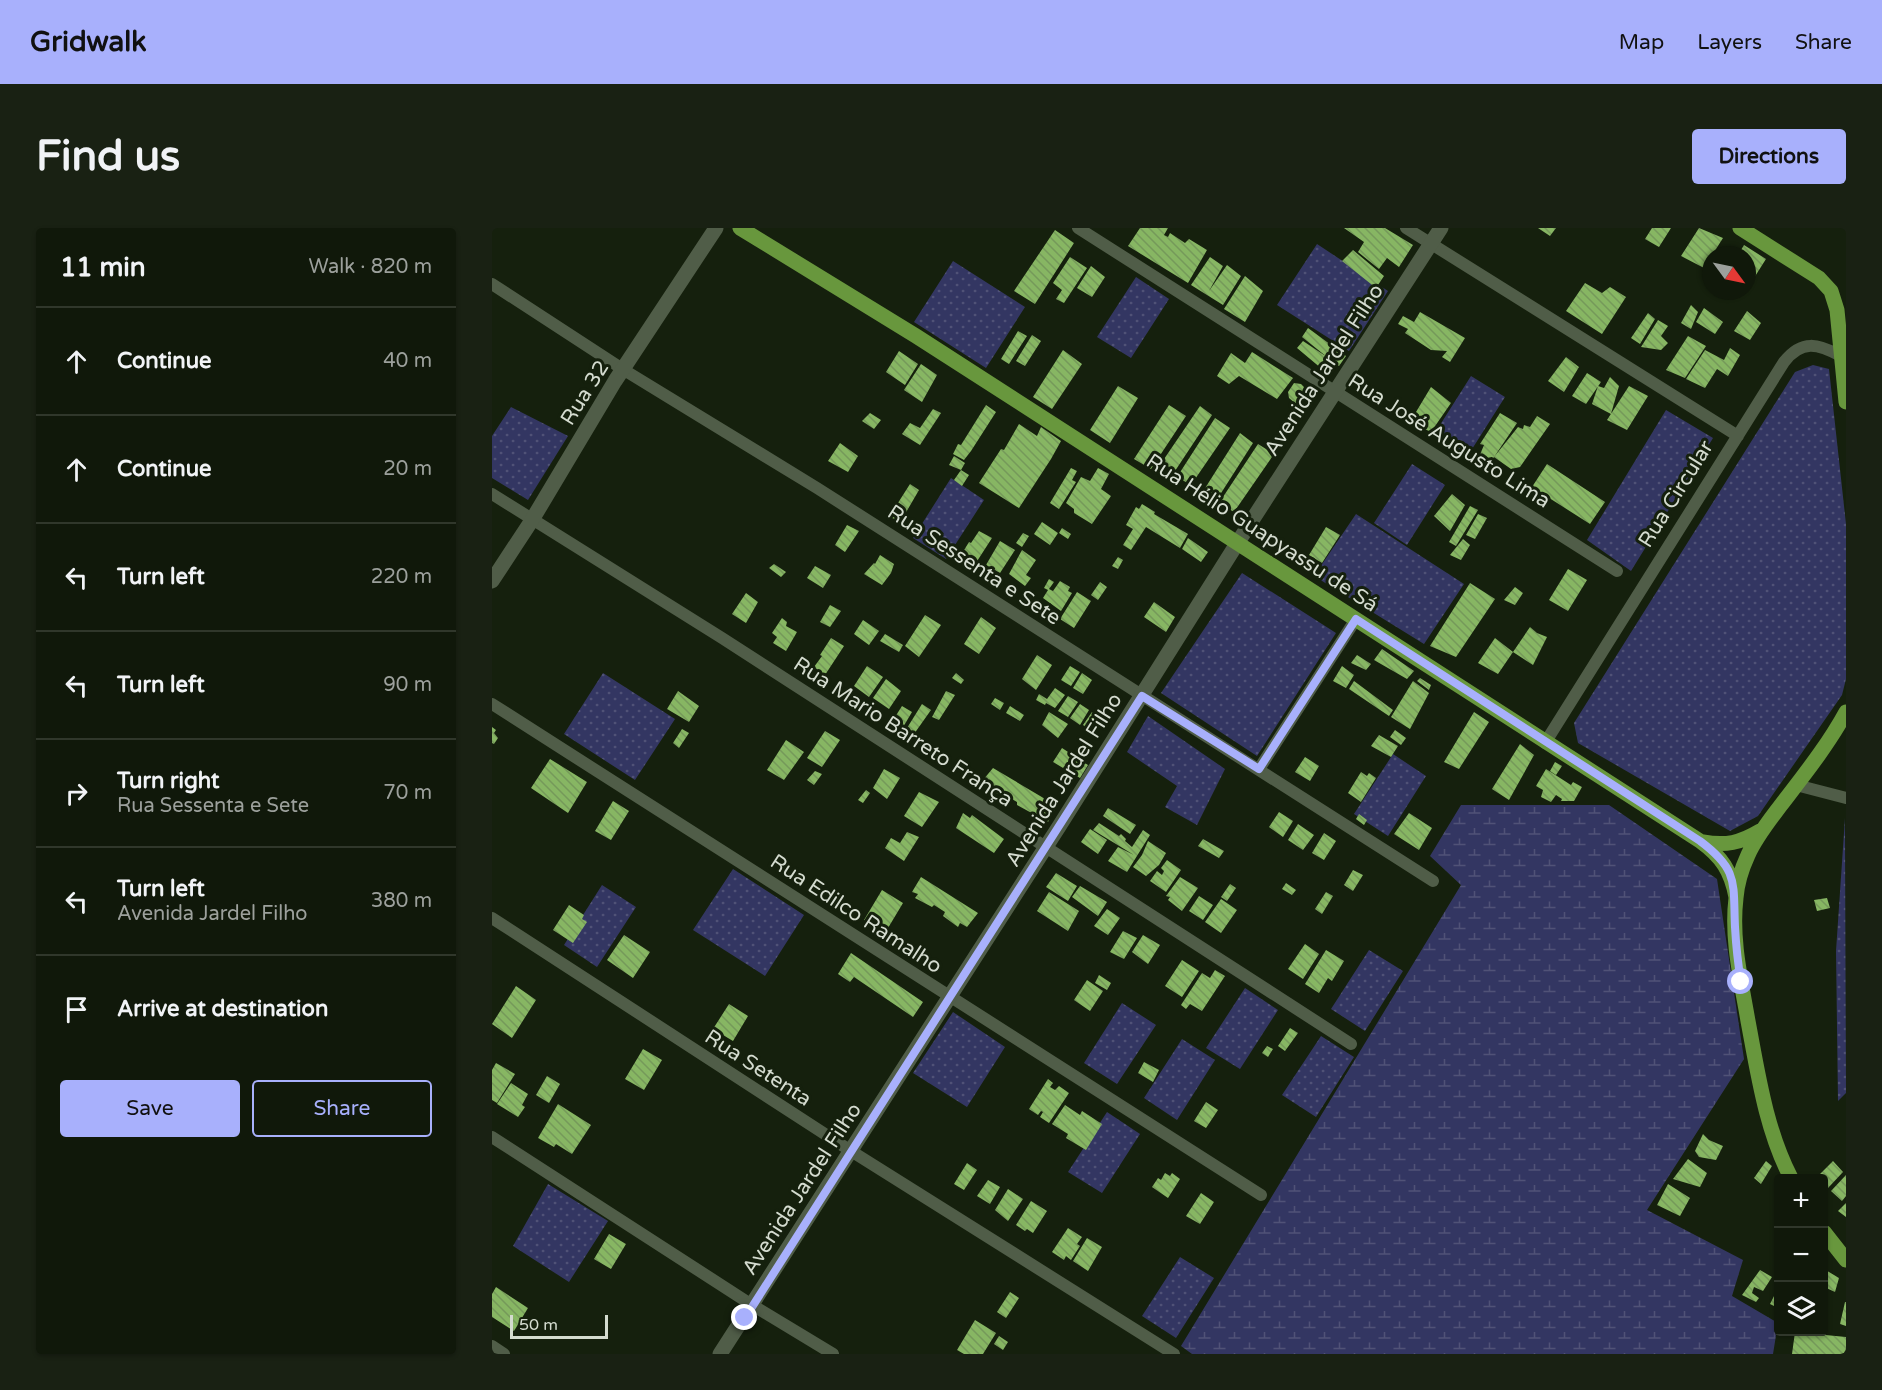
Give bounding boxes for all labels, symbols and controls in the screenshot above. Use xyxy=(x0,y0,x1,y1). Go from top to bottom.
text: Gridwalk xyxy=(30,25,147,59)
text: Map xyxy=(1619,30,1664,55)
text: Layers xyxy=(1697,30,1762,55)
text: Share xyxy=(1795,30,1852,55)
button: Directions xyxy=(1692,129,1846,184)
text: Find us xyxy=(36,131,180,182)
north arrow xyxy=(1702,246,1756,300)
text: 11 min xyxy=(60,252,146,283)
text: Walk · 820 m xyxy=(309,255,432,279)
street label: Avenida Jardel Filho xyxy=(1259,279,1389,461)
icon: ahead xyxy=(60,345,93,378)
text: Continue xyxy=(117,348,212,374)
text: 40 m xyxy=(383,349,432,373)
street label: Rua 32 xyxy=(555,356,615,430)
street label: Rua José Augusto Lima xyxy=(1343,368,1555,514)
street label: Rua Circular xyxy=(1633,436,1719,552)
street label: Rua Hélio Guapyassu de Sá xyxy=(1141,449,1383,617)
icon: ahead xyxy=(60,453,93,486)
text: Continue xyxy=(117,456,212,482)
text: 20 m xyxy=(383,457,432,481)
street label: Rua Sessenta e Sete xyxy=(883,500,1065,630)
icon: left xyxy=(60,561,93,594)
text: Turn left xyxy=(117,564,205,590)
text: 220 m xyxy=(371,565,432,589)
street label: Rua Mario Barreto França xyxy=(789,652,1017,812)
icon: left xyxy=(60,669,93,702)
text: Turn left xyxy=(117,672,205,698)
text: 90 m xyxy=(383,673,432,697)
street label: Avenida Jardel Filho xyxy=(1000,689,1128,871)
text: Turn right xyxy=(117,768,219,794)
icon: right xyxy=(60,777,93,810)
text: 70 m xyxy=(383,781,432,805)
text: Rua Sessenta e Sete xyxy=(117,794,309,818)
street label: Rua Edilco Ramalho xyxy=(765,849,947,979)
text: Turn left xyxy=(117,876,205,902)
icon: left xyxy=(60,885,93,918)
text: 380 m xyxy=(371,889,432,913)
text: Avenida Jardel Filho xyxy=(117,902,307,926)
route start xyxy=(1727,968,1753,994)
icon: arrive xyxy=(60,993,93,1026)
text: Arrive at destination xyxy=(117,996,328,1022)
street label: Rua Setenta xyxy=(700,1024,816,1112)
button: Save xyxy=(60,1080,240,1137)
button: Share xyxy=(252,1080,432,1137)
street label: Avenida Jardel Filho xyxy=(737,1098,867,1280)
map controls xyxy=(1774,1174,1828,1336)
button: + xyxy=(1774,1174,1828,1228)
button: − xyxy=(1774,1228,1828,1282)
button: layers xyxy=(1774,1282,1828,1336)
route end xyxy=(731,1304,757,1330)
scale bar xyxy=(510,1312,608,1340)
text: 50 m xyxy=(519,1315,558,1335)

